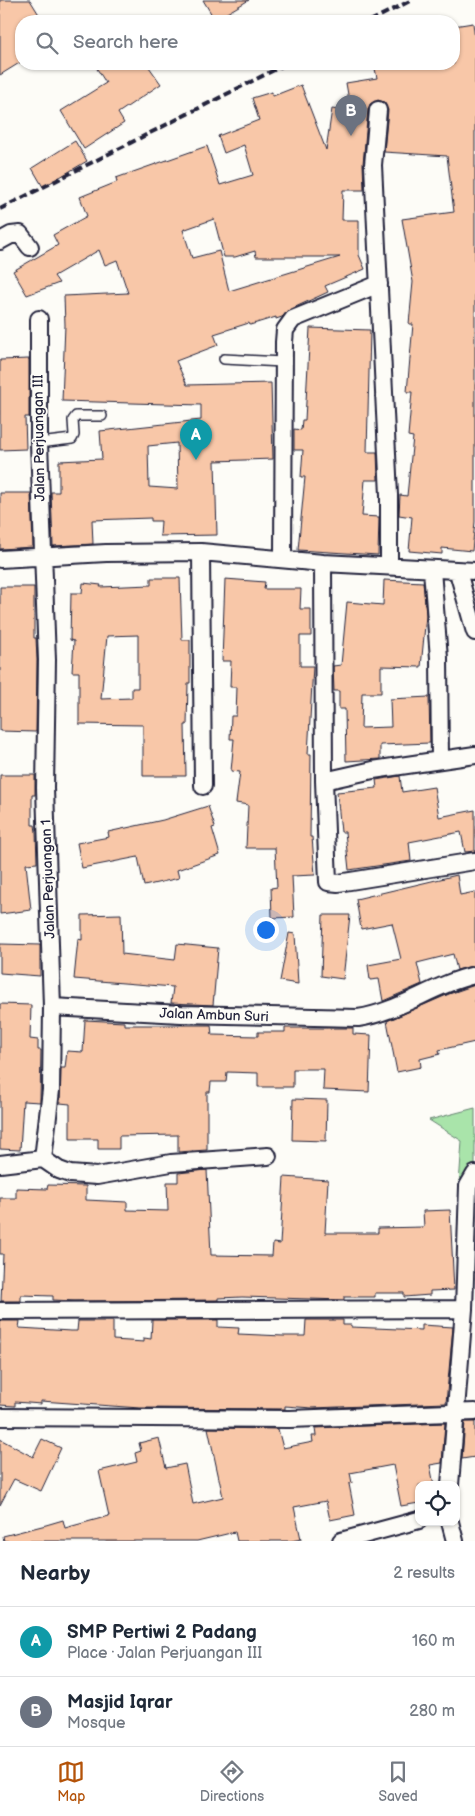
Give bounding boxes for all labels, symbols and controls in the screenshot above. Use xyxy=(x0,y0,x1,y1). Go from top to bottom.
search box xyxy=(15,15,460,70)
icon: search xyxy=(33,29,61,57)
text: Search here xyxy=(73,31,178,54)
pin: B xyxy=(335,95,367,136)
street label: Jalan Perjuangan III xyxy=(29,374,49,502)
pin: A xyxy=(180,419,212,460)
street label: Jalan Perjuangan 1 xyxy=(37,819,59,939)
your location xyxy=(253,917,279,943)
street label: Jalan Ambun Suri xyxy=(159,1005,269,1025)
map controls xyxy=(415,1481,460,1526)
button: locate xyxy=(415,1481,460,1526)
text: Nearby xyxy=(20,1561,90,1586)
text: 2 results xyxy=(393,1564,455,1583)
text: SMP Pertiwi 2 Padang xyxy=(67,1621,257,1644)
text: A xyxy=(31,1632,41,1651)
text: 160 m xyxy=(412,1632,455,1651)
text: Place · Jalan Perjuangan III xyxy=(67,1644,262,1663)
text: Masjid Iqrar xyxy=(67,1691,173,1714)
text: B xyxy=(30,1702,42,1721)
text: 280 m xyxy=(409,1702,455,1721)
text: Mosque xyxy=(67,1714,126,1733)
tab: Map xyxy=(57,1758,85,1805)
tab: Directions xyxy=(200,1758,264,1805)
tab: Saved xyxy=(378,1758,418,1805)

